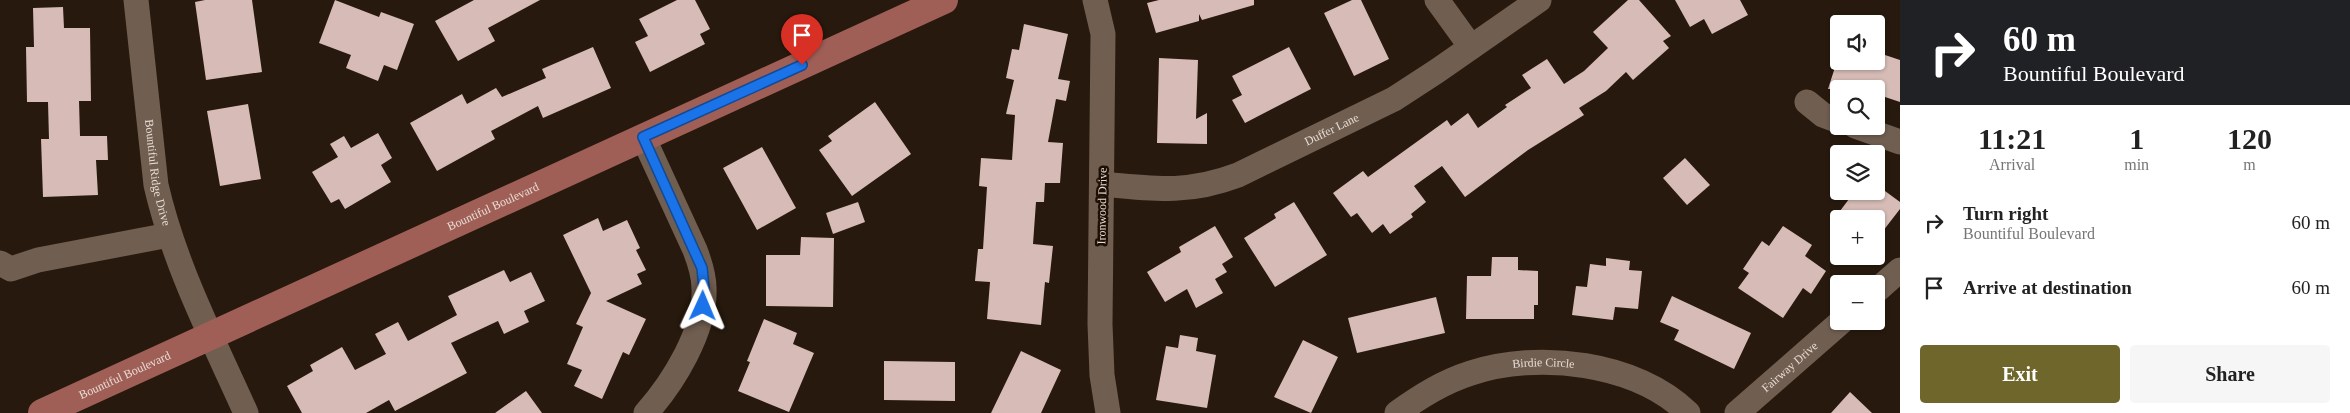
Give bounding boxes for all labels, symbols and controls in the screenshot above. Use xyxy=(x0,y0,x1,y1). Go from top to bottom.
pin xyxy=(781,14,823,65)
map controls xyxy=(1830,15,1885,330)
button: sound xyxy=(1830,15,1885,70)
icon: right xyxy=(1920,20,1985,85)
text: 60 m xyxy=(2003,20,2076,59)
icon: arrive xyxy=(788,21,816,49)
text: Bountiful Boulevard xyxy=(2003,61,2184,86)
button: search xyxy=(1830,80,1885,135)
street label: Duffer Lane xyxy=(1302,110,1361,149)
street label: Bountiful Ridge Drive xyxy=(142,119,174,228)
text: 11:21 xyxy=(1978,122,2046,155)
text: 1 xyxy=(2129,122,2144,155)
text: 120 xyxy=(2227,122,2272,155)
button: layers xyxy=(1830,145,1885,200)
text: Arrival xyxy=(1989,156,2035,173)
text: min xyxy=(2124,156,2149,173)
text: m xyxy=(2243,156,2256,173)
street label: Ironwood Drive xyxy=(1094,167,1110,245)
street label: Bountiful Boulevard xyxy=(445,180,541,233)
text: Turn right xyxy=(1963,203,2048,224)
icon: right xyxy=(1920,209,1948,237)
button: + xyxy=(1830,210,1885,265)
text: 60 m xyxy=(2291,212,2330,233)
text: Bountiful Boulevard xyxy=(1963,225,2095,242)
icon: arrive xyxy=(1920,274,1948,302)
button: − xyxy=(1830,275,1885,330)
text: Arrive at destination xyxy=(1963,277,2132,298)
text: 60 m xyxy=(2291,277,2330,298)
position arrow xyxy=(676,279,728,331)
street label: Fairway Drive xyxy=(1759,339,1820,395)
button: Exit xyxy=(1920,345,2120,403)
button: Share xyxy=(2130,345,2330,403)
street label: Bountiful Boulevard xyxy=(77,348,173,402)
street label: Birdie Circle xyxy=(1512,355,1575,371)

